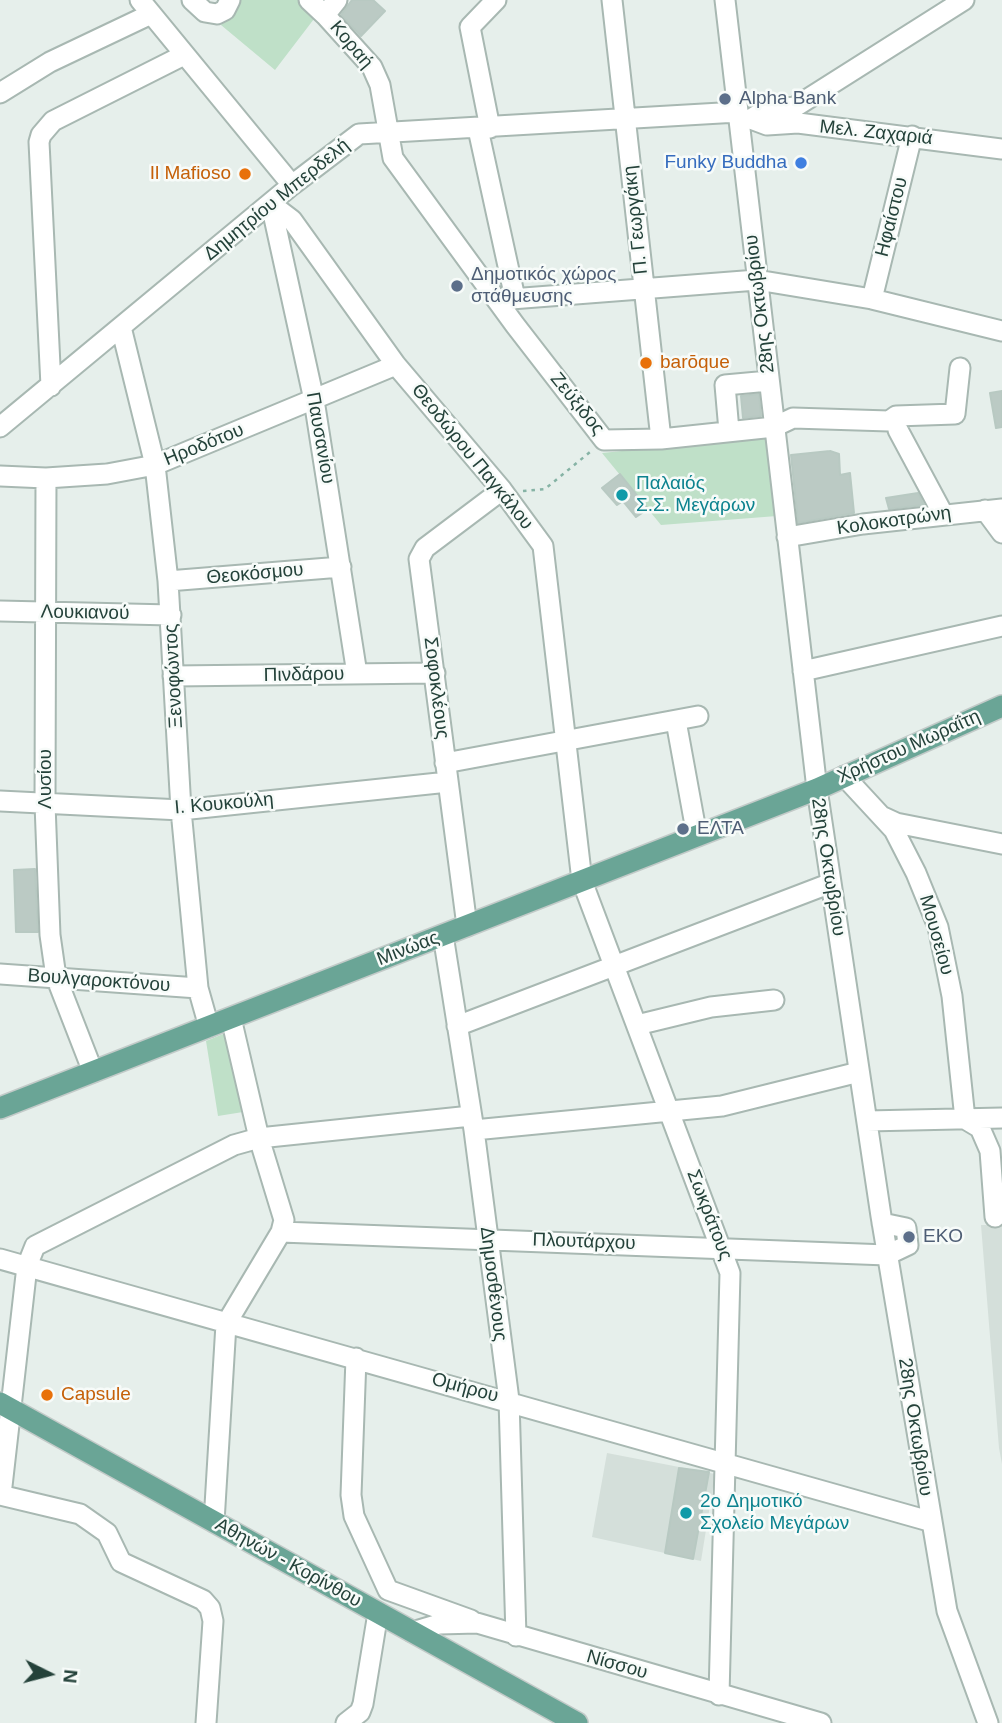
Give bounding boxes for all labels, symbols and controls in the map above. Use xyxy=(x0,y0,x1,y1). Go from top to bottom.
street label: Κοραή xyxy=(324,16,378,74)
place label: Alpha Bank xyxy=(739,88,836,110)
marker: Alpha Bank xyxy=(717,91,733,107)
street label: Μελ. Ζαχαριά xyxy=(818,116,934,150)
street label: Δημητρίου Μπερδελή xyxy=(200,134,354,266)
place label: Funky Buddha xyxy=(664,152,787,174)
marker: Funky Buddha xyxy=(793,155,809,171)
place label: Il Mafioso xyxy=(150,163,231,185)
street label: Π. Γεωργάκη xyxy=(619,164,653,276)
marker: Il Mafioso xyxy=(237,166,253,182)
street label: Ηφαίστου xyxy=(871,175,913,259)
street label: 28ης Οκτωβρίου xyxy=(740,233,780,375)
place label: Δημοτικός χώρος στάθμευσης xyxy=(471,264,616,308)
marker: Δημοτικός χώρος στάθμευσης xyxy=(449,278,465,294)
place label: barōque xyxy=(660,352,730,374)
marker: barōque xyxy=(638,355,654,371)
street label: Ζεύξιδος xyxy=(545,368,609,440)
street label: Θεοδώρου Παγκάλου xyxy=(406,380,538,534)
street label: Παυσανίου xyxy=(301,390,339,486)
street label: Ηροδότου xyxy=(161,419,247,471)
place label: Παλαιός Σ.Σ. Μεγάρων xyxy=(636,473,755,517)
marker: Παλαιός Σ.Σ. Μεγάρων xyxy=(614,487,630,503)
street label: Κολοκοτρώνη xyxy=(835,502,953,540)
street label: Θεοκόσμου xyxy=(206,558,304,590)
street label: Λουκιανού xyxy=(40,601,130,625)
street label: Ξενοφώντος xyxy=(160,623,188,729)
street label: Σοφοκλέους xyxy=(418,636,454,740)
street label: Πινδάρου xyxy=(263,663,345,687)
street label: Χρήστου Μωραΐτη xyxy=(834,705,984,789)
street label: Λυσίου xyxy=(35,749,57,809)
street label: Ι. Κουκούλη xyxy=(173,788,275,820)
street label: 28ης Οκτωβρίου xyxy=(806,796,850,938)
place label: ΕΛΤΑ xyxy=(697,818,744,840)
marker: ΕΛΤΑ xyxy=(675,821,691,837)
street label: Μουσείου xyxy=(914,892,958,978)
street label: Μινώας xyxy=(374,927,442,971)
street label: Βουλγαροκτόνου xyxy=(27,965,171,997)
street label: Σωκράτους xyxy=(681,1166,737,1264)
street label: Δημοσθένους xyxy=(475,1225,511,1343)
place label: EKO xyxy=(923,1226,963,1248)
street label: Πλουτάρχου xyxy=(532,1229,636,1255)
marker: EKO xyxy=(901,1229,917,1245)
street label: 28ης Οκτωβρίου xyxy=(893,1356,937,1498)
street label: Ομήρου xyxy=(429,1368,501,1408)
place label: Capsule xyxy=(61,1384,131,1406)
marker: Capsule xyxy=(39,1387,55,1403)
place label: 2ο Δημοτικό Σχολείο Μεγάρων xyxy=(700,1491,849,1535)
marker: 2ο Δημοτικό Σχολείο Μεγάρων xyxy=(678,1505,694,1521)
street label: Αθηνών - Κορίνθου xyxy=(211,1513,365,1613)
north arrow xyxy=(14,1639,84,1709)
street label: Νίσσου xyxy=(584,1645,650,1685)
text: N xyxy=(59,1668,82,1684)

